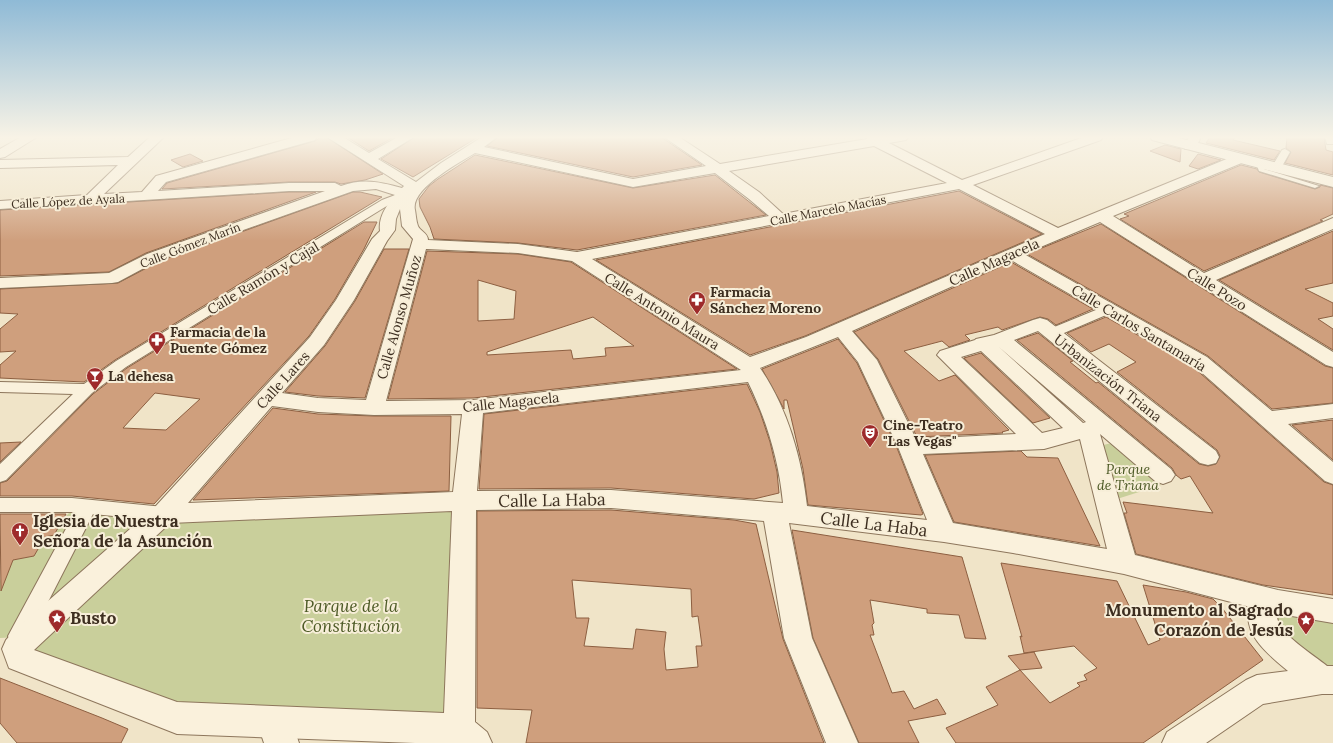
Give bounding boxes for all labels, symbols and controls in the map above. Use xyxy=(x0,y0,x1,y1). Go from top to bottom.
street label: Calle López de Ayala xyxy=(11,191,125,211)
street label: Calle Marcelo Macías xyxy=(769,191,888,229)
street label: Calle Gómez Marín xyxy=(138,219,242,271)
street label: Calle Magacela xyxy=(946,234,1042,290)
street label: Calle Ramón y Cajal xyxy=(204,237,322,319)
street label: Calle Alonso Muñoz xyxy=(373,253,425,381)
street label: Calle Pozo xyxy=(1184,263,1250,315)
street label: Calle Antonio Maura xyxy=(601,268,723,354)
street label: Calle Carlos Santamaría xyxy=(1068,281,1210,375)
place label: Farmacia Sánchez Moreno xyxy=(710,283,821,317)
pharmacy icon: Farmacia Sánchez Moreno xyxy=(687,290,707,315)
place label: Farmacia de la Puente Gómez xyxy=(170,323,267,357)
pharmacy icon: Farmacia de la Puente Gómez xyxy=(147,330,167,355)
street label: Urbanización Triana xyxy=(1050,330,1166,426)
street label: Calle Lares xyxy=(252,347,314,413)
bar icon: La dehesa xyxy=(85,366,105,391)
place label: La dehesa xyxy=(108,367,174,385)
street label: Calle Magacela xyxy=(462,388,560,416)
place label: Cine-Teatro "Las Vegas" xyxy=(883,416,963,450)
theatre icon: Cine-Teatro "Las Vegas" xyxy=(860,423,880,448)
park label: Parque de Triana xyxy=(1097,460,1159,494)
street label: Calle La Haba xyxy=(498,488,606,512)
street label: Calle La Haba xyxy=(819,507,929,542)
place label: Iglesia de Nuestra Señora de la Asunción xyxy=(33,510,213,552)
church icon: Iglesia de Nuestra Señora de la Asunción xyxy=(10,521,30,546)
park label: Parque de la Constitución xyxy=(301,595,401,637)
place label: Monumento al Sagrado Corazón de Jesús xyxy=(1105,599,1293,641)
place label: Busto xyxy=(70,607,117,629)
place icon: Busto xyxy=(47,608,67,633)
place icon: Monumento al Sagrado Corazón de Jesús xyxy=(1296,610,1316,635)

